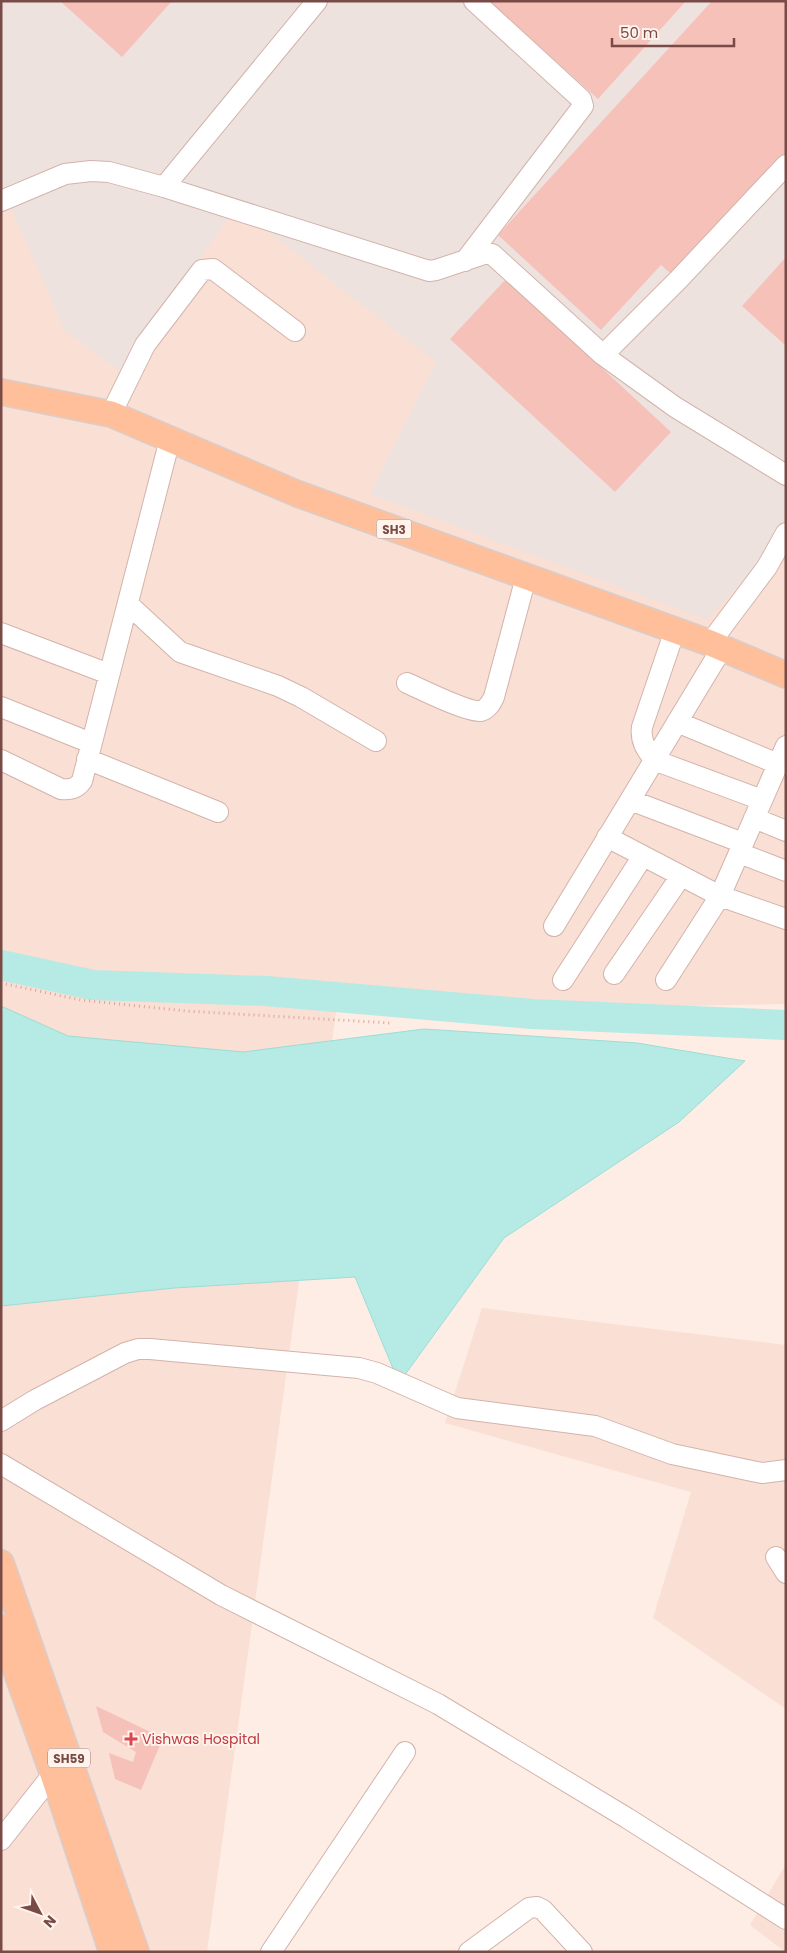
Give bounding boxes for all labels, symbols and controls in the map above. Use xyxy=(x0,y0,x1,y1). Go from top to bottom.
scale bar xyxy=(612,15,734,47)
text: 50 m xyxy=(620,22,658,43)
road number: SH3 xyxy=(376,520,412,538)
place label: Vishwas Hospital xyxy=(142,1729,260,1749)
marker: Vishwas Hospital xyxy=(124,1732,138,1746)
road number: SH59 xyxy=(48,1749,90,1768)
north arrow xyxy=(15,1888,65,1938)
text: N xyxy=(39,1911,61,1932)

